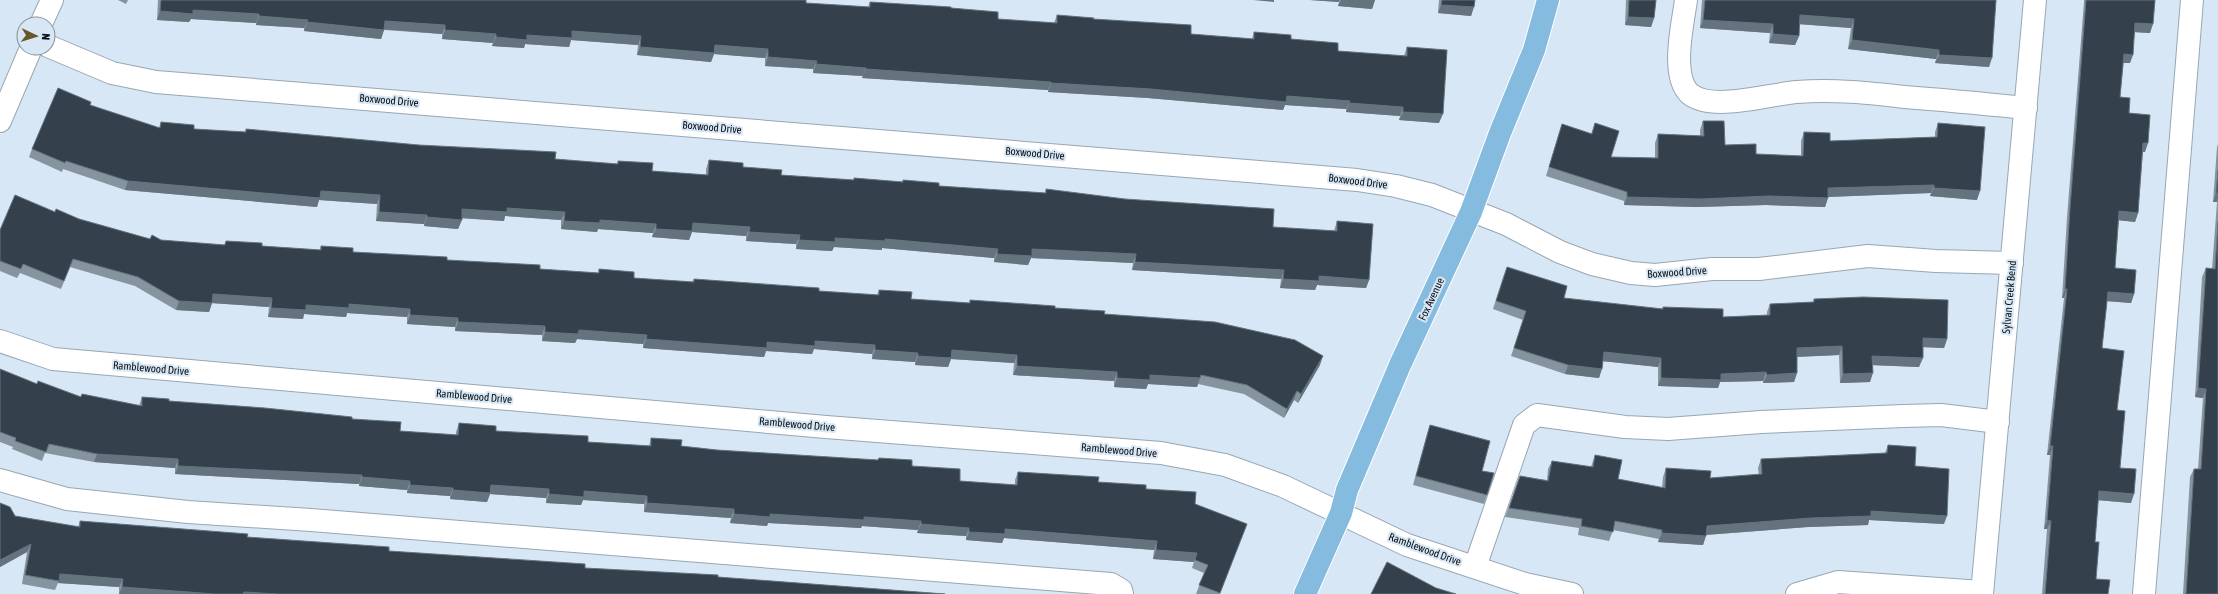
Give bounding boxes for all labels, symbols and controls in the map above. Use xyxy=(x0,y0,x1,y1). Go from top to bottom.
north arrow xyxy=(16,16,56,56)
text: N xyxy=(40,33,52,40)
street label: Boxwood Drive xyxy=(359,91,419,109)
street label: Boxwood Drive xyxy=(682,118,742,136)
street label: Boxwood Drive xyxy=(1005,144,1065,162)
street label: Boxwood Drive xyxy=(1328,171,1388,191)
street label: Sylvan Creek Bend xyxy=(2000,260,2018,334)
street label: Boxwood Drive xyxy=(1647,264,1707,280)
street label: Fox Avenue xyxy=(1416,276,1446,322)
street label: Ramblewood Drive xyxy=(112,359,190,377)
street label: Ramblewood Drive xyxy=(435,387,513,405)
street label: Ramblewood Drive xyxy=(758,415,836,433)
street label: Ramblewood Drive xyxy=(1080,441,1158,459)
street label: Ramblewood Drive xyxy=(1387,530,1463,568)

